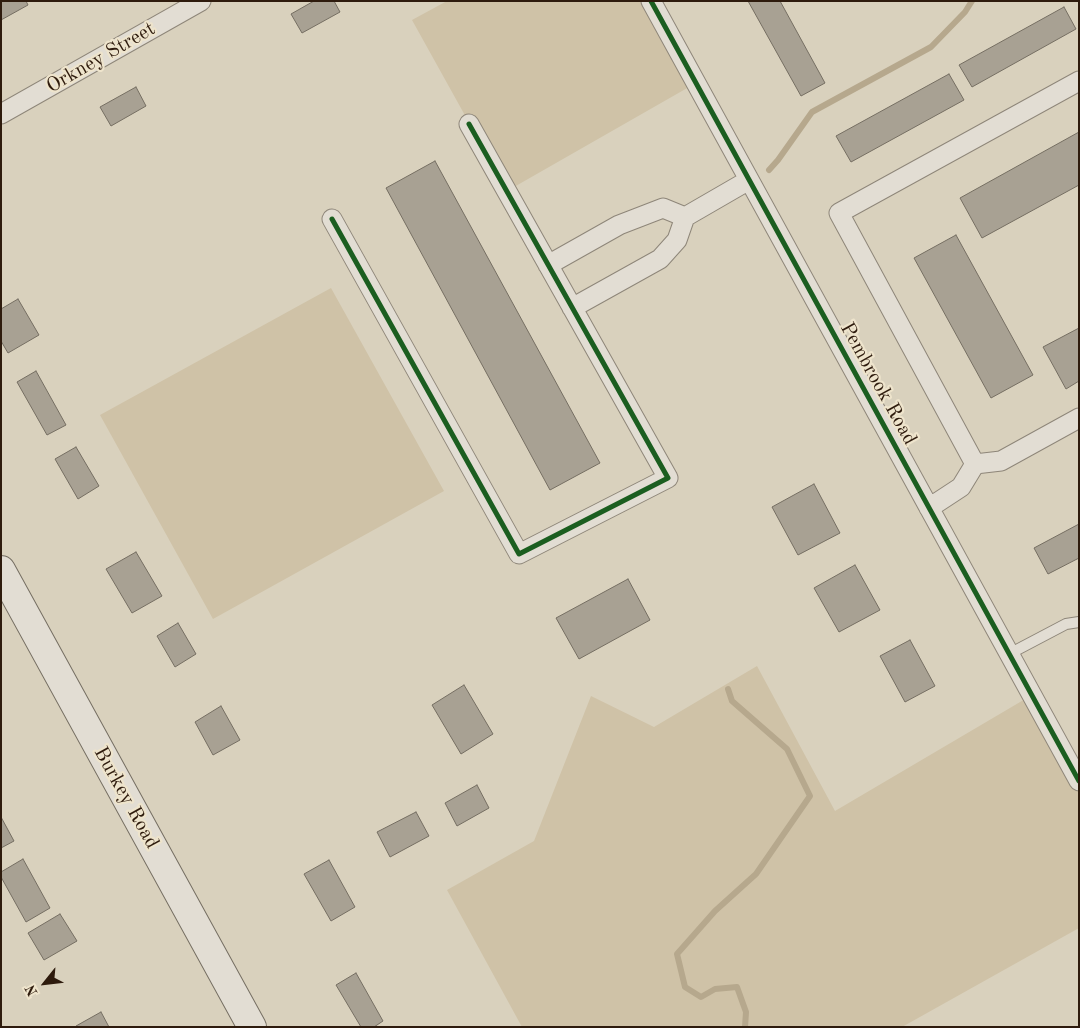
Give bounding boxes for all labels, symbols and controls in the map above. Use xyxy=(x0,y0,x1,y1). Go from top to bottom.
street label: Orkney Street xyxy=(42,17,160,99)
street label: Pembrook Road xyxy=(834,318,922,450)
street label: Burkey Road xyxy=(88,743,164,853)
north arrow xyxy=(20,958,70,1008)
text: N xyxy=(23,982,41,998)

